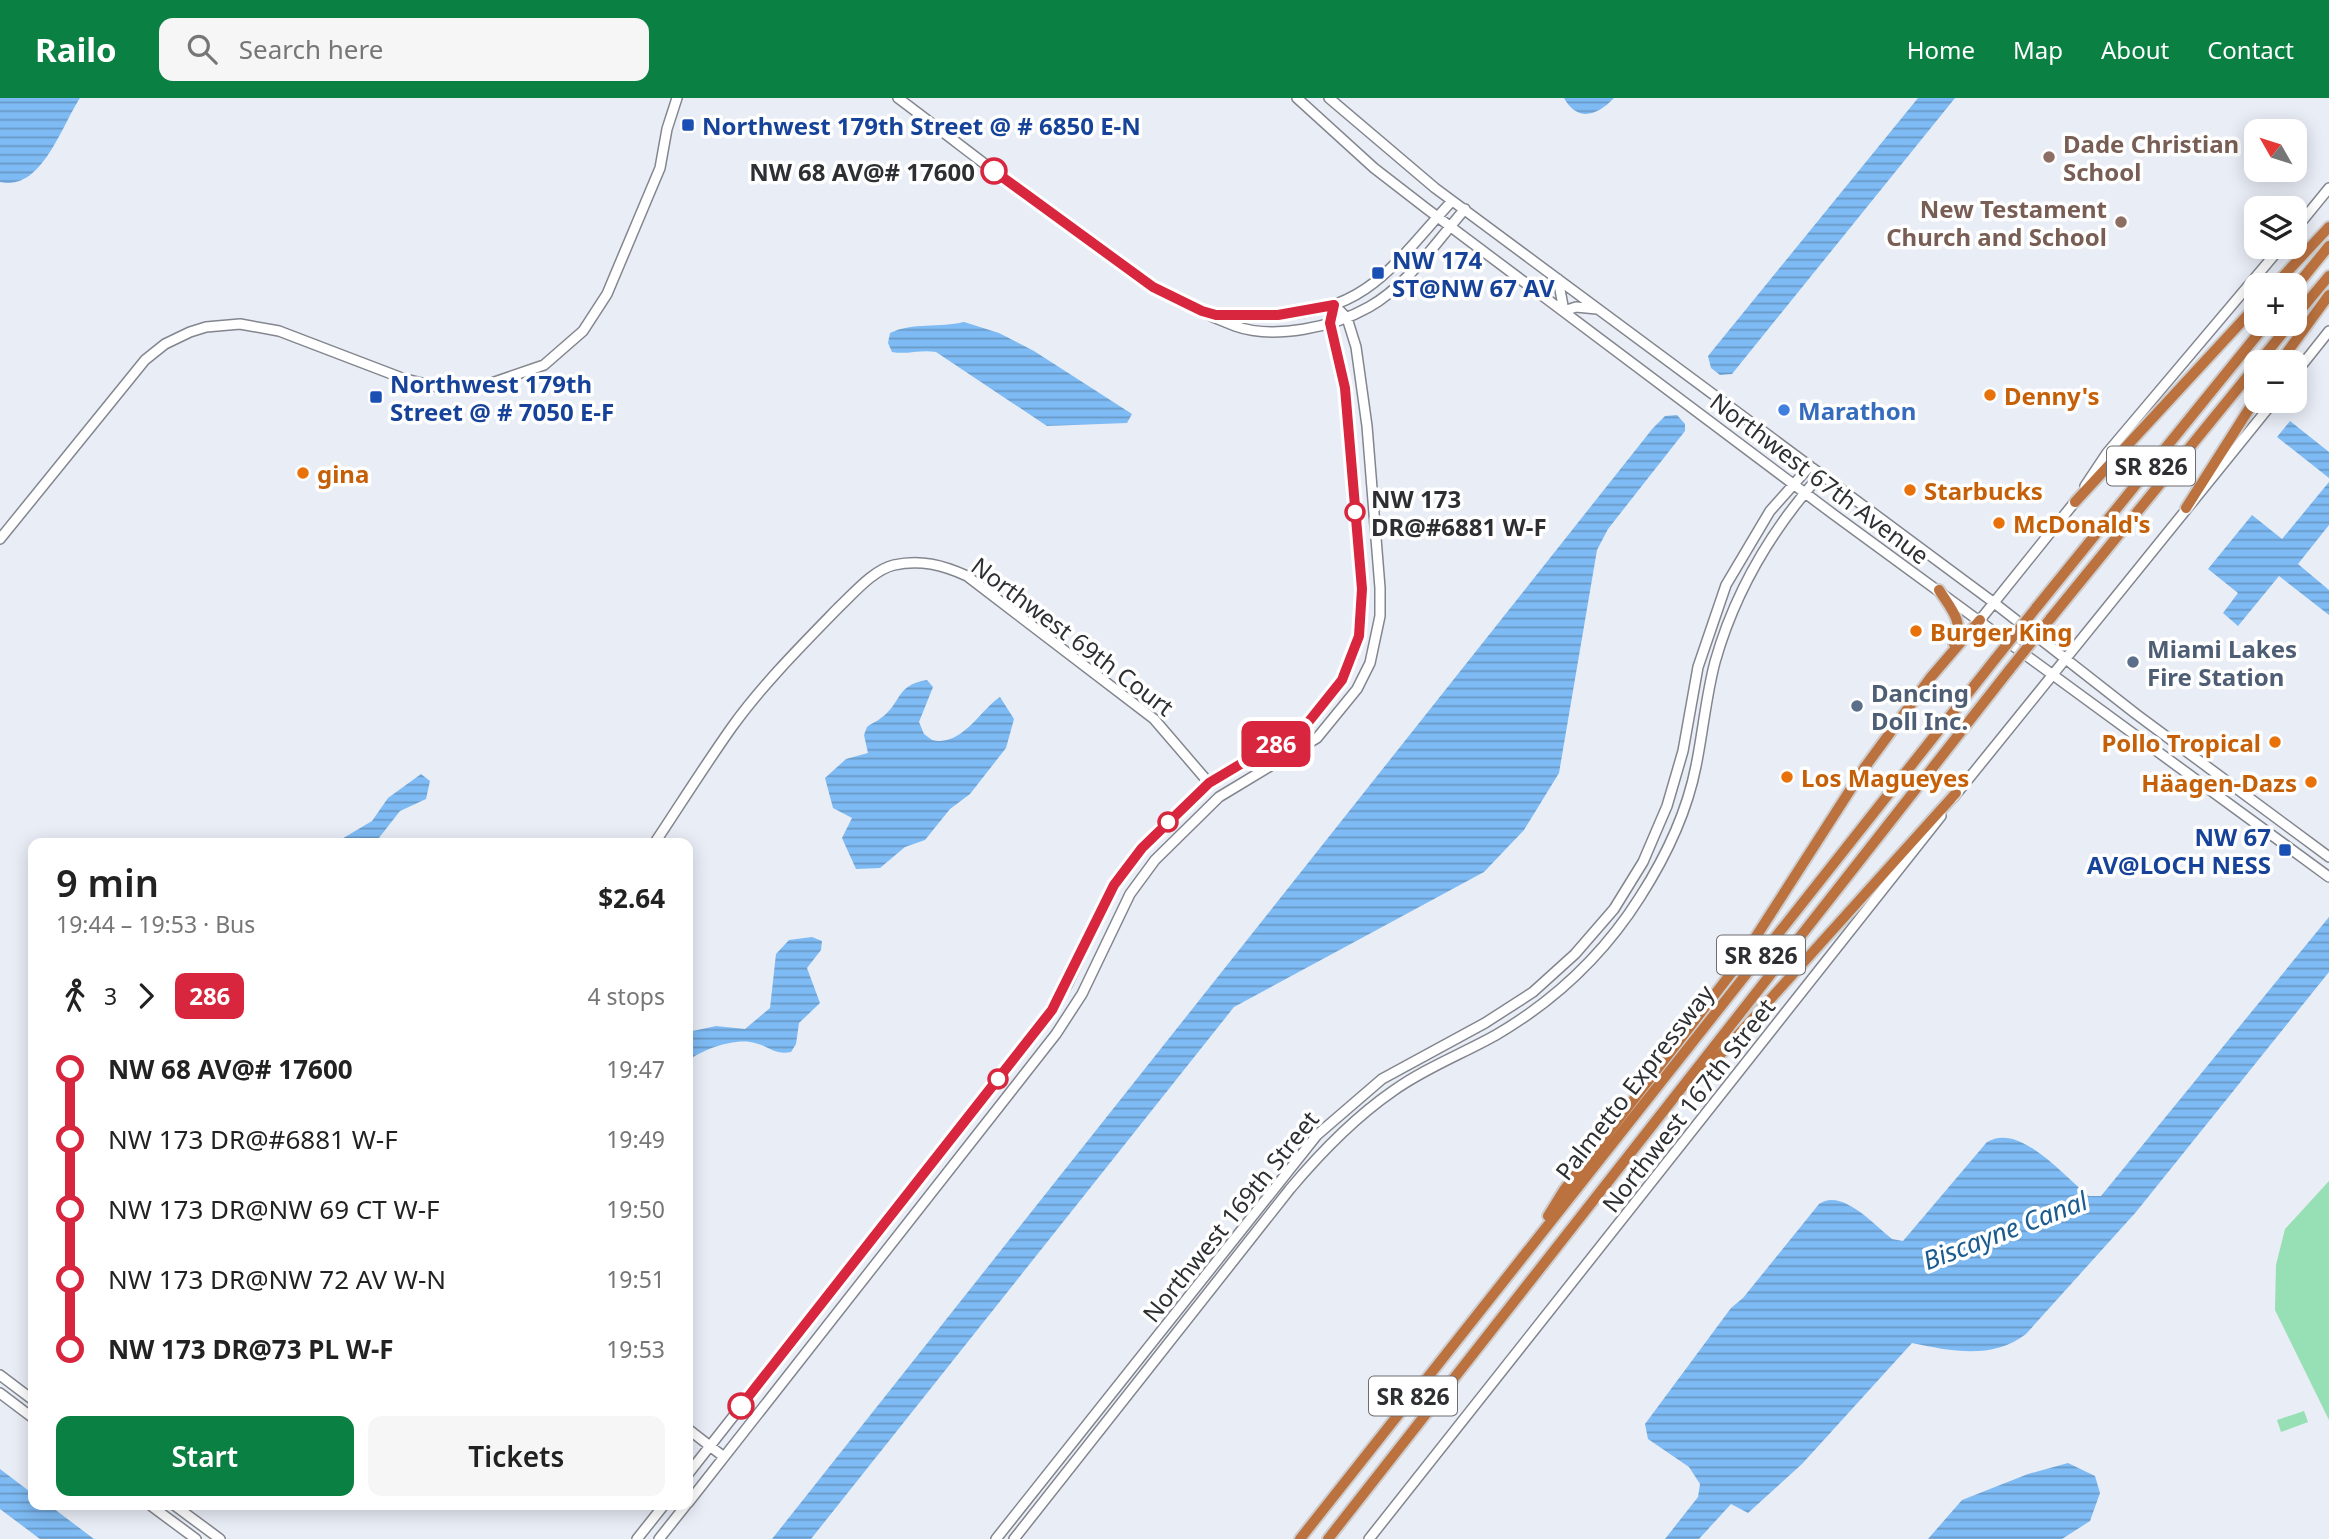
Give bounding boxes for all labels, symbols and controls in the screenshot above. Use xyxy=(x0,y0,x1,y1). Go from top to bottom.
search box xyxy=(159,18,649,81)
text: Railo xyxy=(35,27,117,72)
icon: search xyxy=(183,30,221,68)
text: Search here xyxy=(239,31,383,67)
text: Home xyxy=(1907,33,1975,66)
text: Map xyxy=(2013,33,2063,66)
text: About xyxy=(2101,33,2169,66)
text: Contact xyxy=(2207,33,2294,66)
place label: Northwest 179th Street @ # 6850 E-N xyxy=(702,109,1141,142)
marker: Northwest 179th Street @ # 6850 E-N xyxy=(680,117,696,133)
north arrow xyxy=(2244,119,2306,182)
map controls xyxy=(2244,119,2307,413)
place label: Dade Christian School xyxy=(2063,127,2239,188)
marker: Dade Christian School xyxy=(2041,149,2057,165)
place label: NW 68 AV@# 17600 xyxy=(749,155,975,188)
marker: NW 68 AV@# 17600 xyxy=(981,158,1007,184)
place label: New Testament Church and School xyxy=(1886,192,2107,253)
button: layers xyxy=(2244,196,2307,259)
marker: New Testament Church and School xyxy=(2113,214,2129,230)
place label: NW 174 ST@NW 67 AV xyxy=(1392,243,1555,304)
marker: NW 174 ST@NW 67 AV xyxy=(1370,265,1386,281)
button: + xyxy=(2244,273,2307,336)
button: − xyxy=(2244,350,2307,413)
place label: Northwest 179th Street @ # 7050 E-F xyxy=(390,367,614,428)
place label: Denny's xyxy=(2004,379,2099,412)
street label: Northwest 67th Avenue xyxy=(1704,385,1936,571)
marker: Denny's xyxy=(1982,387,1998,403)
marker: Northwest 179th Street @ # 7050 E-F xyxy=(368,389,384,405)
place label: Marathon xyxy=(1798,394,1916,427)
marker: Marathon xyxy=(1776,402,1792,418)
road number: SR 826 xyxy=(2107,446,2195,486)
place label: gina xyxy=(317,457,369,490)
marker: gina xyxy=(295,465,311,481)
place label: Starbucks xyxy=(1924,474,2043,507)
place label: NW 173 DR@#6881 W-F xyxy=(1371,482,1547,543)
marker: Starbucks xyxy=(1902,482,1918,498)
marker: NW 173 DR@#6881 W-F xyxy=(1345,502,1365,522)
place label: McDonald's xyxy=(2013,507,2151,540)
marker: McDonald's xyxy=(1991,515,2007,531)
street label: Northwest 69th Court xyxy=(965,549,1181,723)
place label: Burger King xyxy=(1930,615,2072,648)
marker: Burger King xyxy=(1908,623,1924,639)
place label: Miami Lakes Fire Station xyxy=(2147,632,2297,693)
marker: Miami Lakes Fire Station xyxy=(2125,654,2141,670)
place label: Dancing Doll Inc. xyxy=(1871,676,1969,737)
marker: Dancing Doll Inc. xyxy=(1849,698,1865,714)
line badge: 286 xyxy=(1236,721,1316,767)
place label: Pollo Tropical xyxy=(2101,726,2261,759)
text: 286 xyxy=(1255,727,1297,760)
marker: Pollo Tropical xyxy=(2267,734,2283,750)
place label: Los Magueyes xyxy=(1801,761,1969,794)
place label: Häagen-Dazs xyxy=(2141,766,2297,799)
marker: Los Magueyes xyxy=(1779,769,1795,785)
marker: Häagen-Dazs xyxy=(2303,774,2319,790)
unlabelled marker xyxy=(1158,812,1178,832)
place label: NW 67 AV@LOCH NESS xyxy=(2087,820,2271,881)
marker: NW 67 AV@LOCH NESS xyxy=(2277,842,2293,858)
text: 9 min xyxy=(56,856,159,908)
text: $2.64 xyxy=(598,880,665,916)
text: 19:44 – 19:53 · Bus xyxy=(56,908,255,940)
road number: SR 826 xyxy=(1717,936,1805,974)
icon: walk xyxy=(56,977,94,1015)
icon: forward xyxy=(127,977,165,1015)
street label: Palmetto Expressway xyxy=(1547,977,1721,1187)
text: 286 xyxy=(189,979,230,1012)
text: 3 xyxy=(104,980,117,1012)
text: 4 stops xyxy=(587,980,665,1012)
street label: Northwest 167th Street xyxy=(1594,991,1782,1219)
text: NW 68 AV@# 17600 xyxy=(108,1051,353,1087)
text: 19:47 xyxy=(606,1053,665,1085)
unlabelled marker xyxy=(988,1069,1008,1089)
street label: Northwest 169th Street xyxy=(1134,1103,1326,1329)
text: NW 173 DR@#6881 W-F xyxy=(108,1121,398,1157)
text: 19:49 xyxy=(606,1123,665,1155)
water label: Biscayne Canal xyxy=(1918,1182,2094,1278)
text: NW 173 DR@NW 69 CT W-F xyxy=(108,1191,440,1227)
text: 19:50 xyxy=(606,1193,665,1225)
text: NW 173 DR@NW 72 AV W-N xyxy=(108,1261,446,1297)
text: 19:51 xyxy=(606,1263,665,1295)
text: NW 173 DR@73 PL W-F xyxy=(108,1331,394,1367)
text: 19:53 xyxy=(606,1333,665,1365)
road number: SR 826 xyxy=(1369,1376,1457,1415)
unlabelled marker xyxy=(728,1393,754,1419)
button: Start xyxy=(56,1416,354,1496)
button: Tickets xyxy=(368,1416,665,1496)

